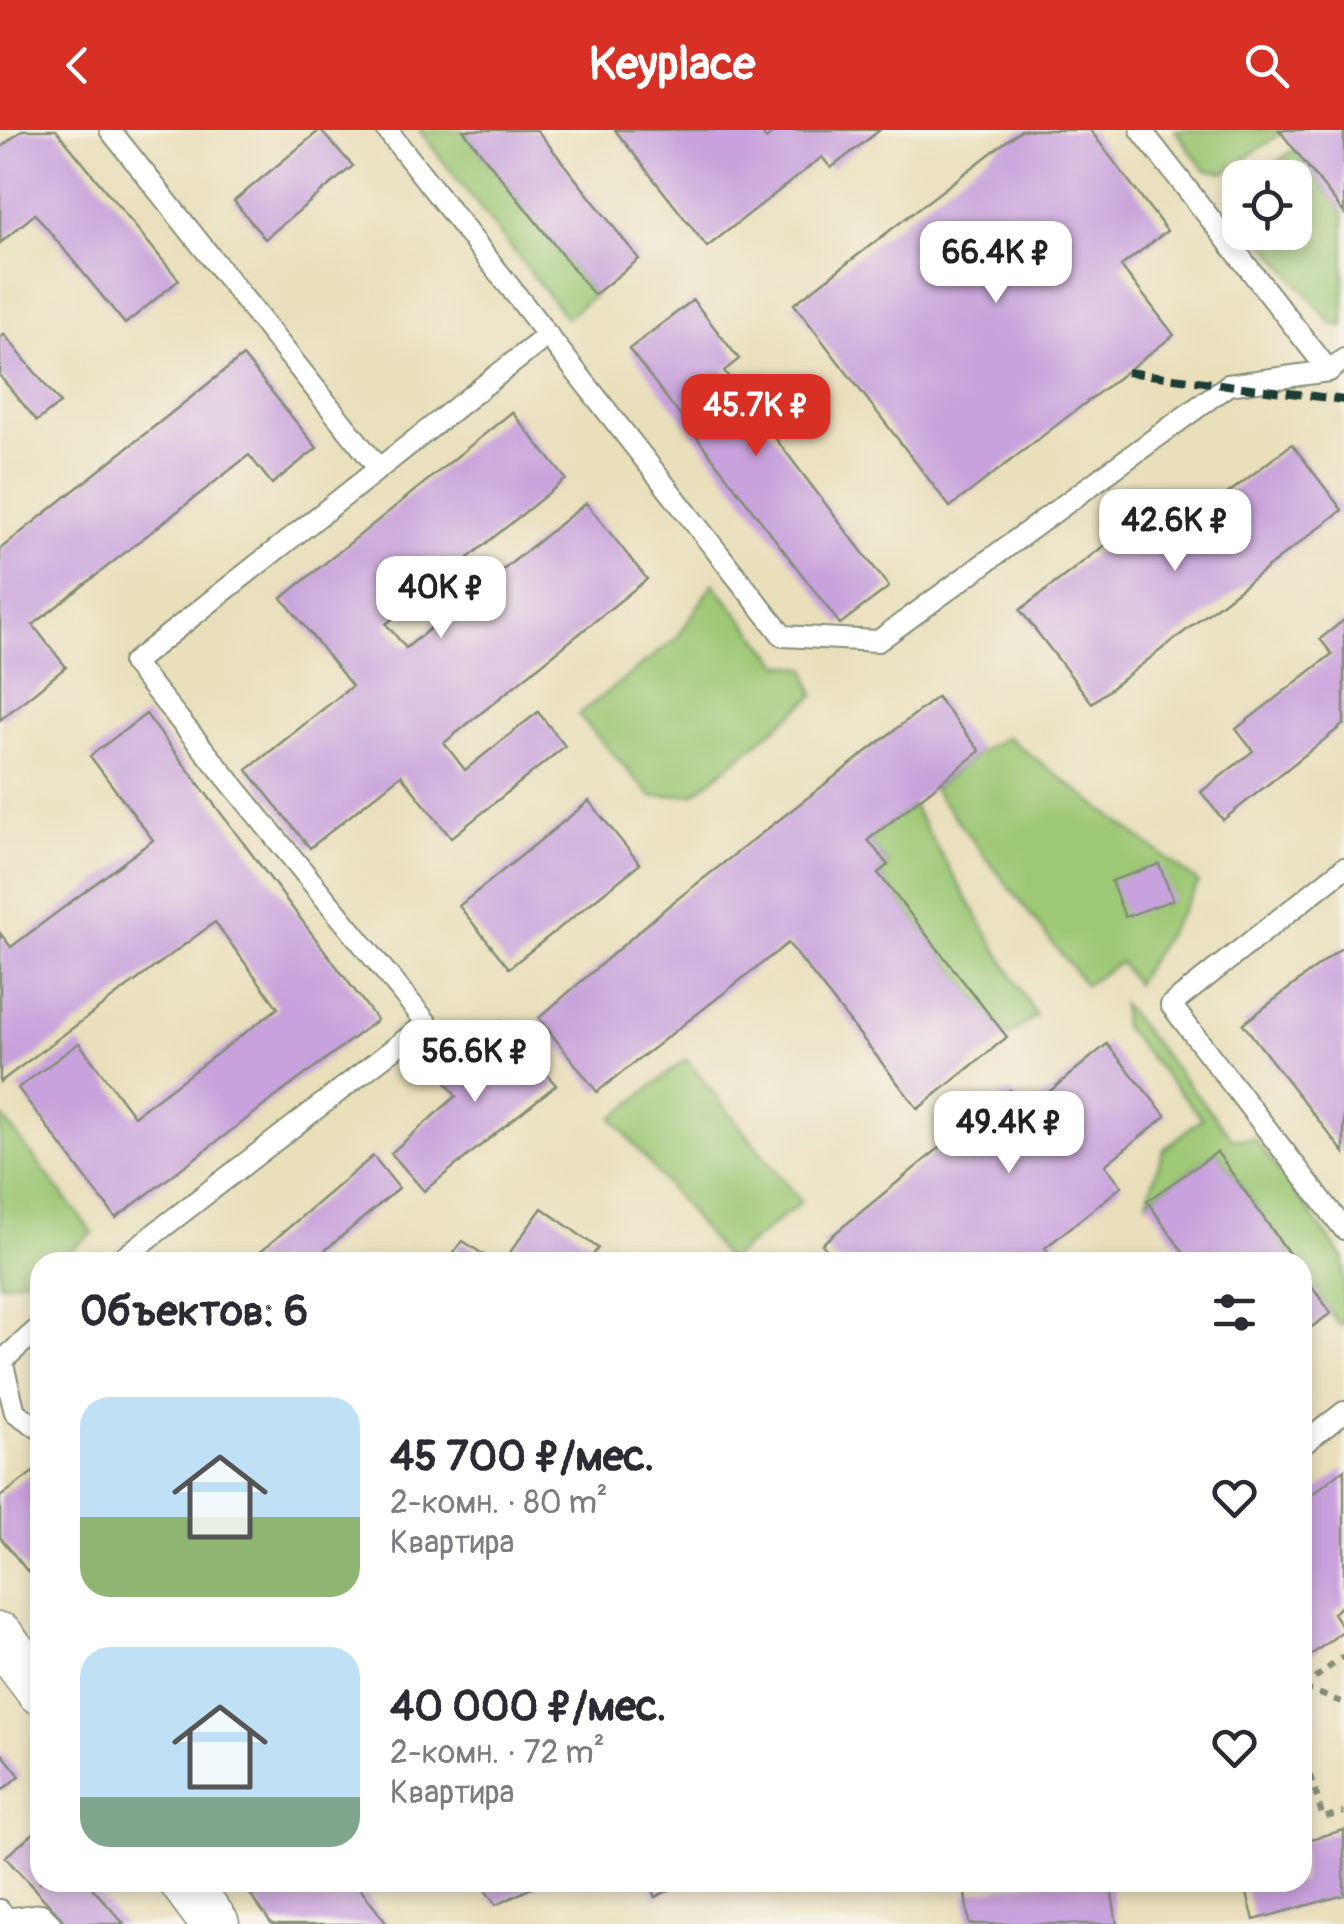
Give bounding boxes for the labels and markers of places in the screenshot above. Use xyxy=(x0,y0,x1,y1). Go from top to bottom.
pin: 66.4K ₽ xyxy=(904,221,1088,306)
pin: 45.7K ₽ xyxy=(664,374,848,459)
pin: 42.6K ₽ xyxy=(1083,489,1267,574)
pin: 40K ₽ xyxy=(371,556,511,641)
pin: 56.6K ₽ xyxy=(383,1020,567,1105)
pin: 49.4K ₽ xyxy=(917,1091,1101,1176)

